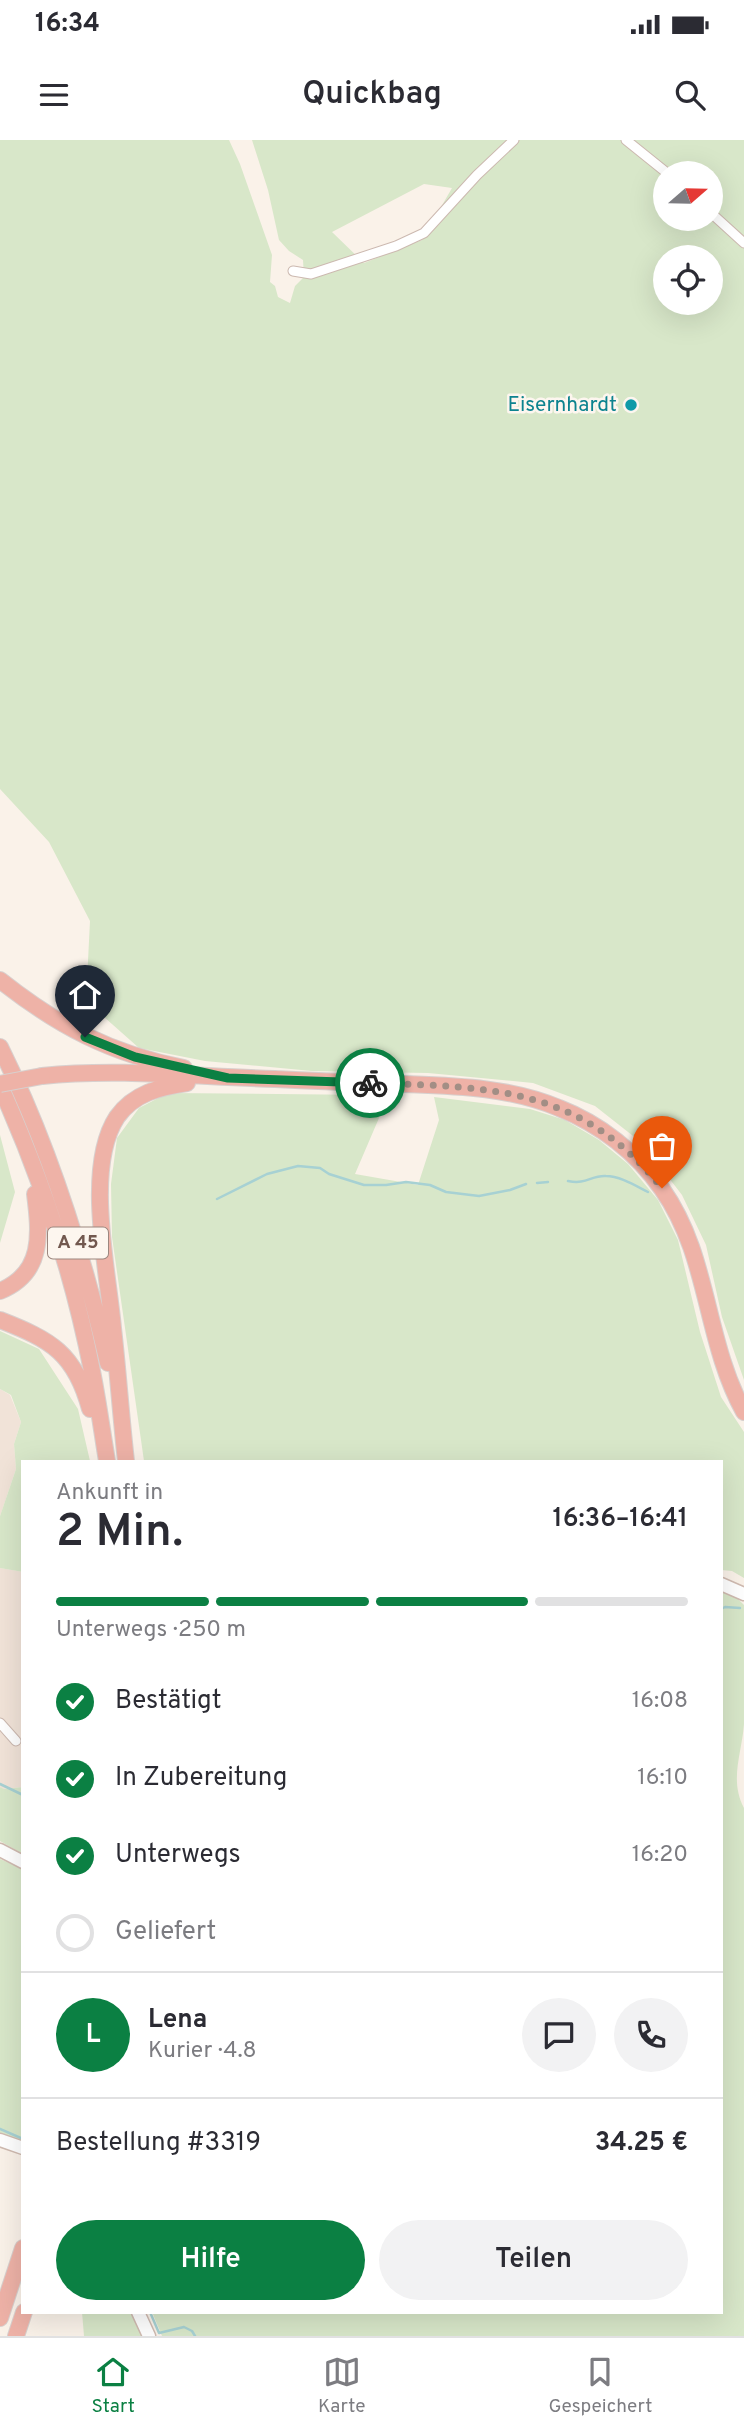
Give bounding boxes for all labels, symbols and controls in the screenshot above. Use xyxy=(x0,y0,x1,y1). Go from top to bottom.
text: 16:34 xyxy=(35,8,100,41)
text: Quickbag xyxy=(302,75,442,115)
icon: menu xyxy=(35,76,73,114)
icon: search xyxy=(671,76,709,114)
north arrow xyxy=(653,161,723,231)
map controls xyxy=(653,161,723,315)
button: locate xyxy=(653,245,723,315)
place label: Eisernhardt xyxy=(507,392,617,419)
marker: Eisernhardt xyxy=(623,397,639,413)
pin xyxy=(55,965,115,1037)
icon: home xyxy=(66,976,104,1014)
courier xyxy=(335,1048,405,1118)
icon: bike xyxy=(351,1064,389,1102)
pin xyxy=(632,1116,692,1188)
icon: bag xyxy=(643,1127,681,1165)
road number: A 45 xyxy=(48,1228,108,1259)
text: Ankunft in xyxy=(56,1479,163,1508)
text: 16:36–16:41 xyxy=(552,1503,688,1536)
text: 2 Min. xyxy=(56,1504,183,1563)
text: Unterwegs · 250 m xyxy=(56,1616,246,1645)
icon: check xyxy=(56,1683,94,1721)
text: Bestätigt xyxy=(115,1685,222,1718)
text: 16:08 xyxy=(632,1687,688,1716)
icon: check xyxy=(56,1760,94,1798)
text: In Zubereitung xyxy=(115,1762,287,1795)
text: 16:10 xyxy=(637,1764,688,1793)
icon: check xyxy=(56,1837,94,1875)
text: Unterwegs xyxy=(115,1839,241,1872)
text: 16:20 xyxy=(632,1841,688,1870)
text: Geliefert xyxy=(115,1916,216,1949)
button: chat xyxy=(522,1998,596,2072)
button: phone xyxy=(614,1998,688,2072)
text: Lena xyxy=(148,2004,207,2037)
text: L xyxy=(86,2019,100,2052)
text: Kurier · 4.8 xyxy=(148,2037,257,2066)
text: Bestellung #3319 xyxy=(56,2127,261,2160)
text: 34.25 € xyxy=(595,2127,688,2160)
button: Hilfe xyxy=(56,2220,365,2300)
button: Teilen xyxy=(379,2220,688,2300)
tab: Start xyxy=(92,2353,135,2419)
tab: Karte xyxy=(318,2353,365,2419)
tab: Gespeichert xyxy=(549,2353,652,2419)

